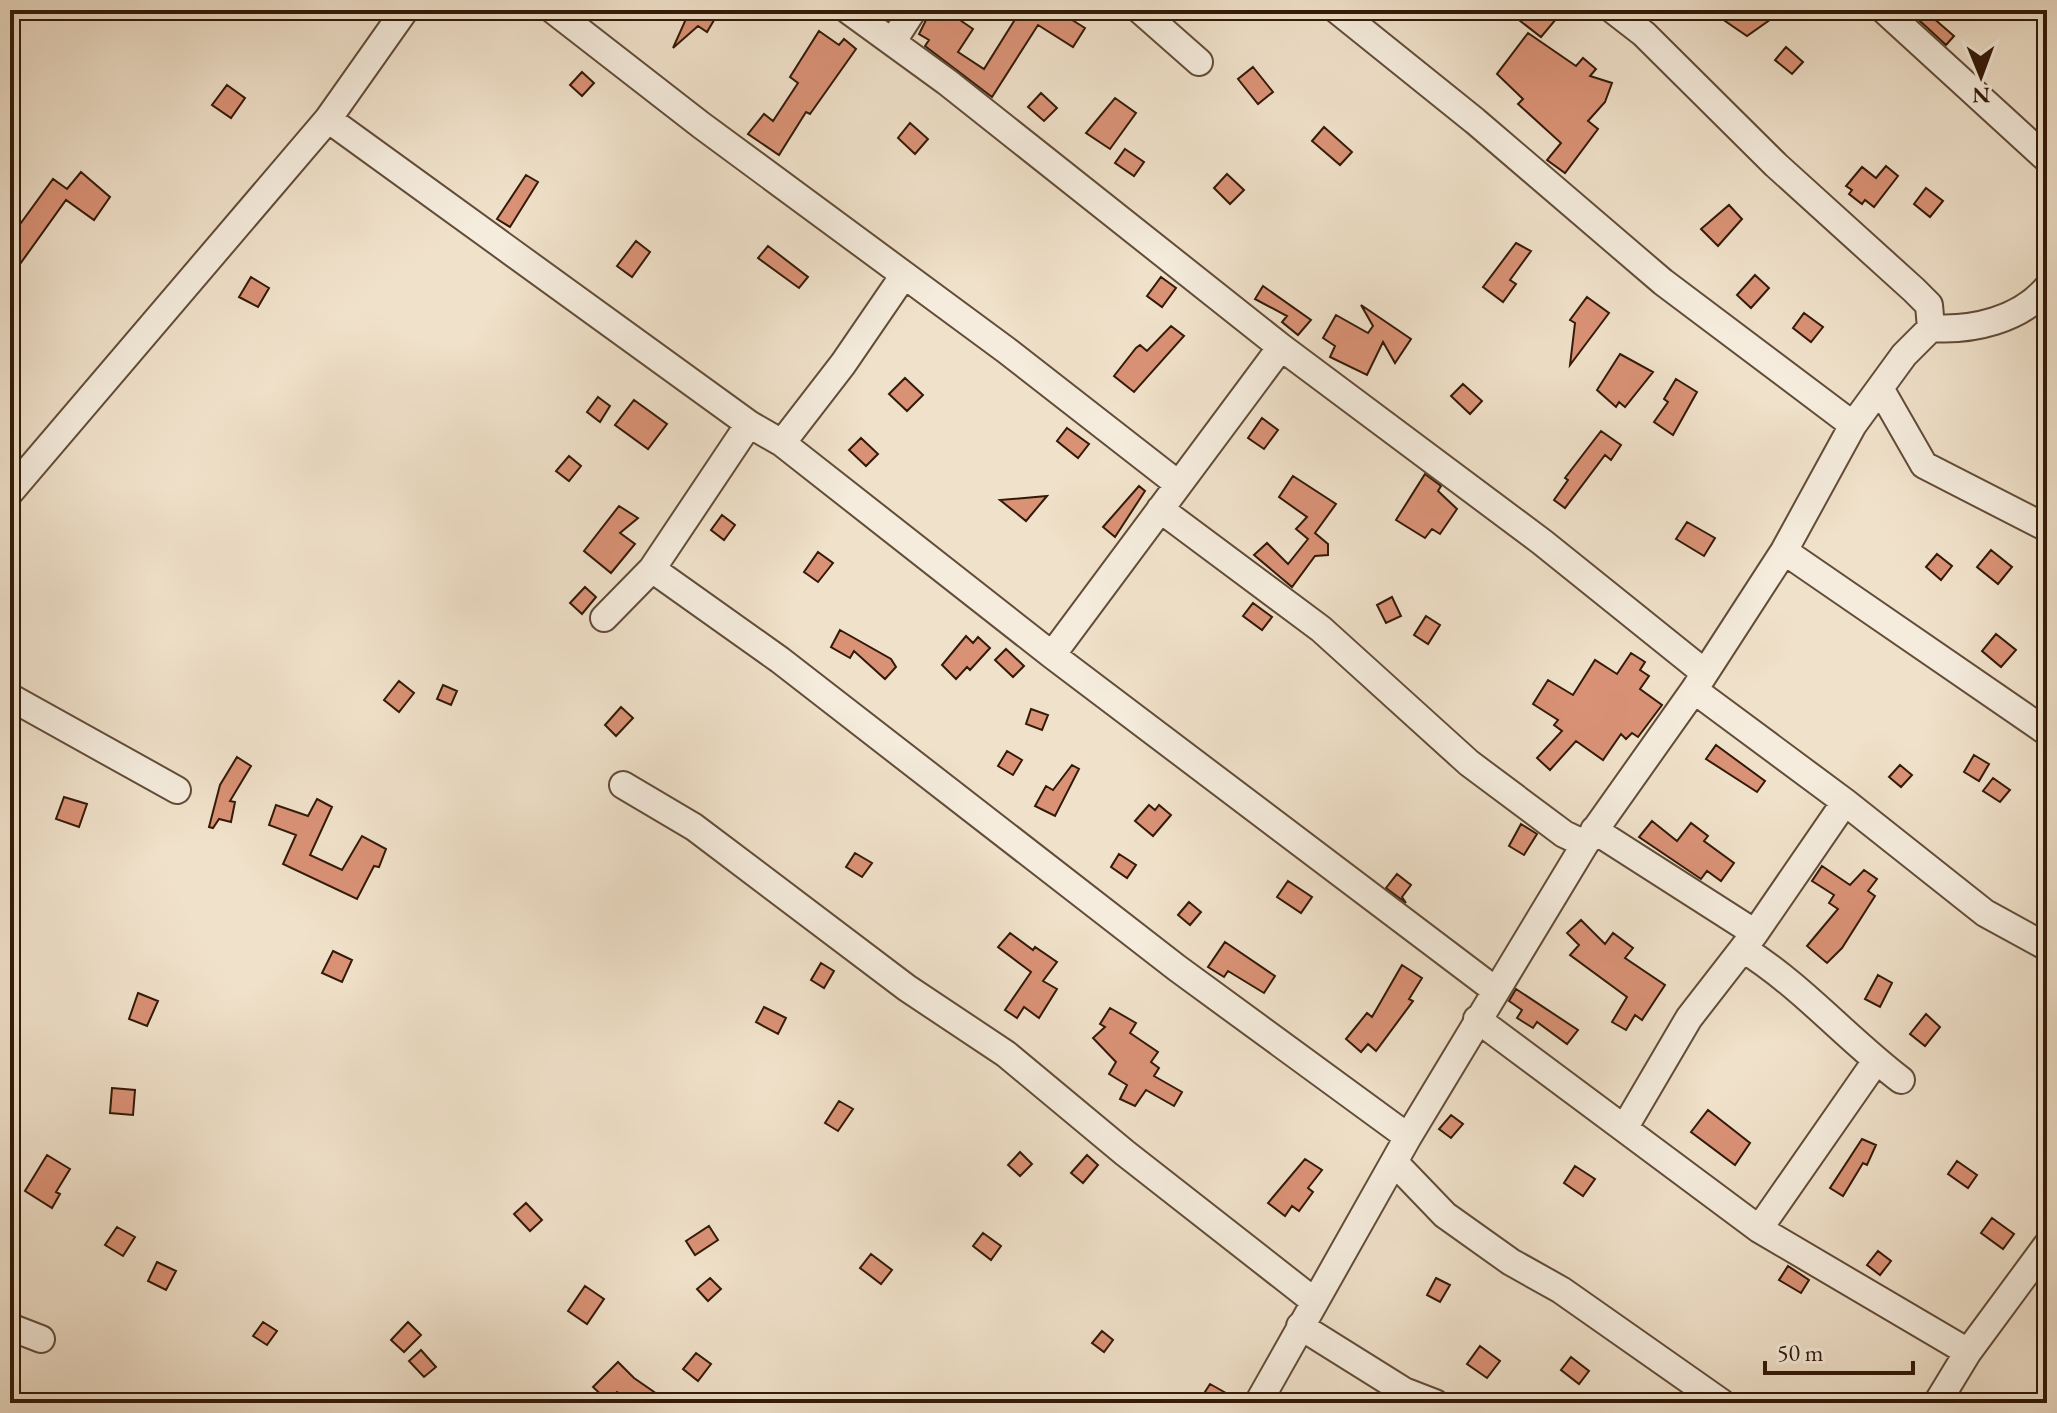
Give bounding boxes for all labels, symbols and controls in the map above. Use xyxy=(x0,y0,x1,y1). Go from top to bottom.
north arrow xyxy=(1941,36,2021,116)
text: N xyxy=(1972,81,1990,110)
scale bar xyxy=(1765,1325,1913,1375)
text: 50 m xyxy=(1777,1337,1824,1368)

